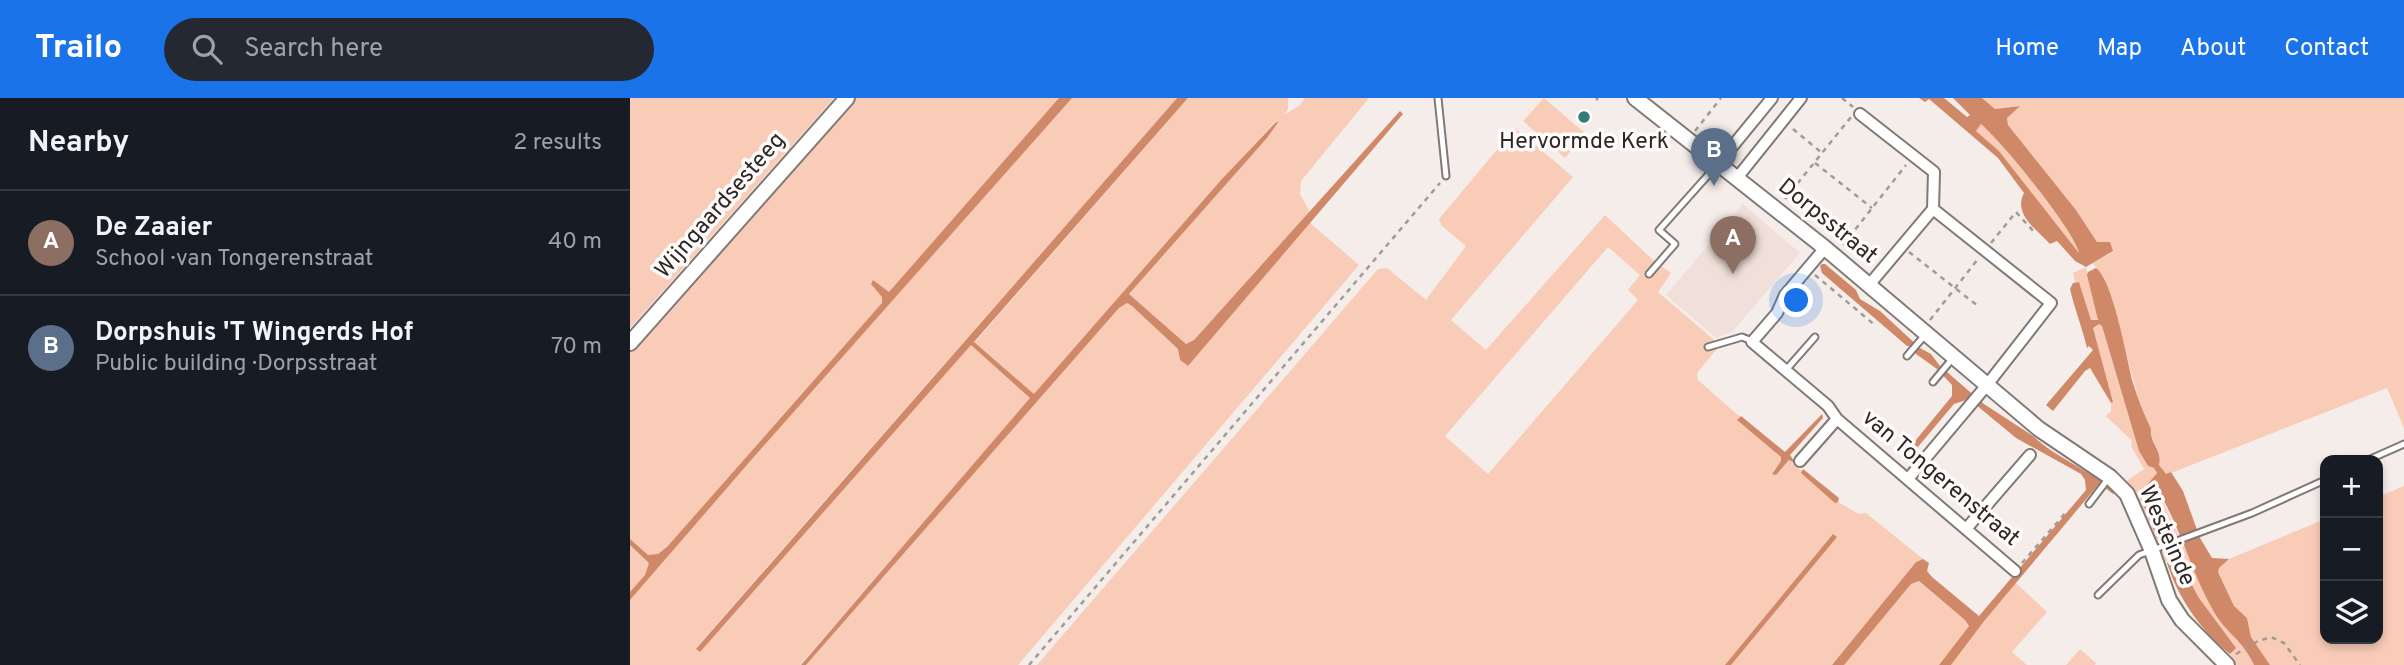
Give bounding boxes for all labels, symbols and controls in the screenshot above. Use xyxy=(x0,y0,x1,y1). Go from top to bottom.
search box xyxy=(164,18,654,81)
text: Trailo xyxy=(35,28,122,70)
icon: search xyxy=(188,30,226,68)
text: Search here xyxy=(244,33,383,66)
text: Home xyxy=(1995,34,2059,64)
text: Map xyxy=(2097,34,2142,64)
text: About xyxy=(2180,34,2246,64)
text: Contact xyxy=(2284,34,2369,64)
marker: Hervormde Kerk xyxy=(1576,109,1592,125)
text: Nearby xyxy=(28,125,129,162)
street label: Wijngaardsesteeg xyxy=(650,127,792,285)
place label: Hervormde Kerk xyxy=(1499,128,1669,157)
pin: B xyxy=(1691,128,1737,186)
text: 2 results xyxy=(513,129,602,158)
street label: Dorpsstraat xyxy=(1771,173,1883,271)
text: De Zaaier xyxy=(95,212,212,245)
pin: A xyxy=(1710,216,1756,274)
text: A xyxy=(43,228,59,257)
text: 40 m xyxy=(548,228,602,257)
text: School · van Tongerenstraat xyxy=(95,245,373,274)
your location xyxy=(1779,283,1813,317)
text: Dorpshuis 'T Wingerds Hof xyxy=(95,317,413,350)
text: B xyxy=(43,333,59,362)
text: 70 m xyxy=(551,333,602,362)
text: Public building · Dorpsstraat xyxy=(95,350,377,379)
street label: van Tongerenstraat xyxy=(1855,404,2025,554)
map controls xyxy=(2320,455,2383,644)
button: + xyxy=(2320,455,2383,518)
street label: Westeinde xyxy=(2131,481,2201,591)
button: − xyxy=(2320,518,2383,581)
button: layers xyxy=(2320,581,2383,644)

